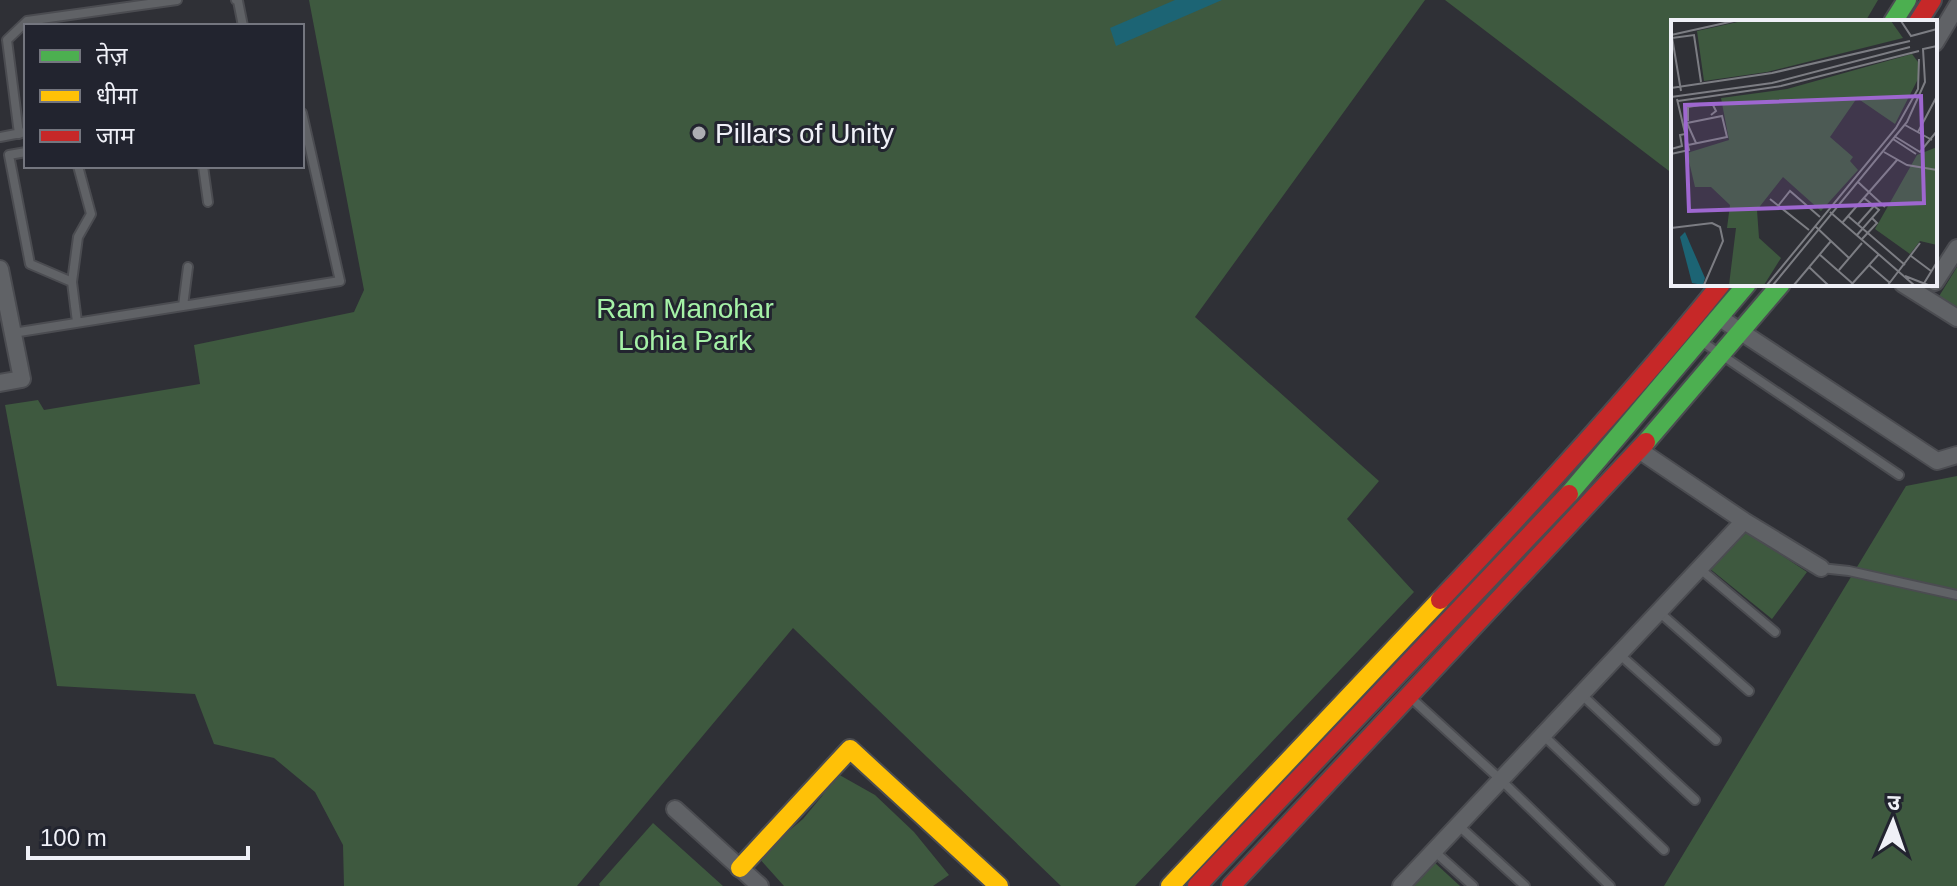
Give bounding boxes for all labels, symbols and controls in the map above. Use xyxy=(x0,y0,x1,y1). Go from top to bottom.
inset map xyxy=(1671,20,1937,286)
legend xyxy=(24,24,304,168)
text: तेज़ xyxy=(96,42,129,69)
text: धीमा xyxy=(96,82,138,109)
place label: Pillars of Unity xyxy=(715,118,894,149)
text: जाम xyxy=(96,122,135,149)
marker: Pillars of Unity xyxy=(690,124,708,142)
park label: Ram Manohar Lohia Park xyxy=(596,293,774,356)
north arrow xyxy=(1853,782,1933,862)
text: उ xyxy=(1887,790,1902,815)
scale bar xyxy=(28,810,248,860)
text: 100 m xyxy=(40,824,107,851)

